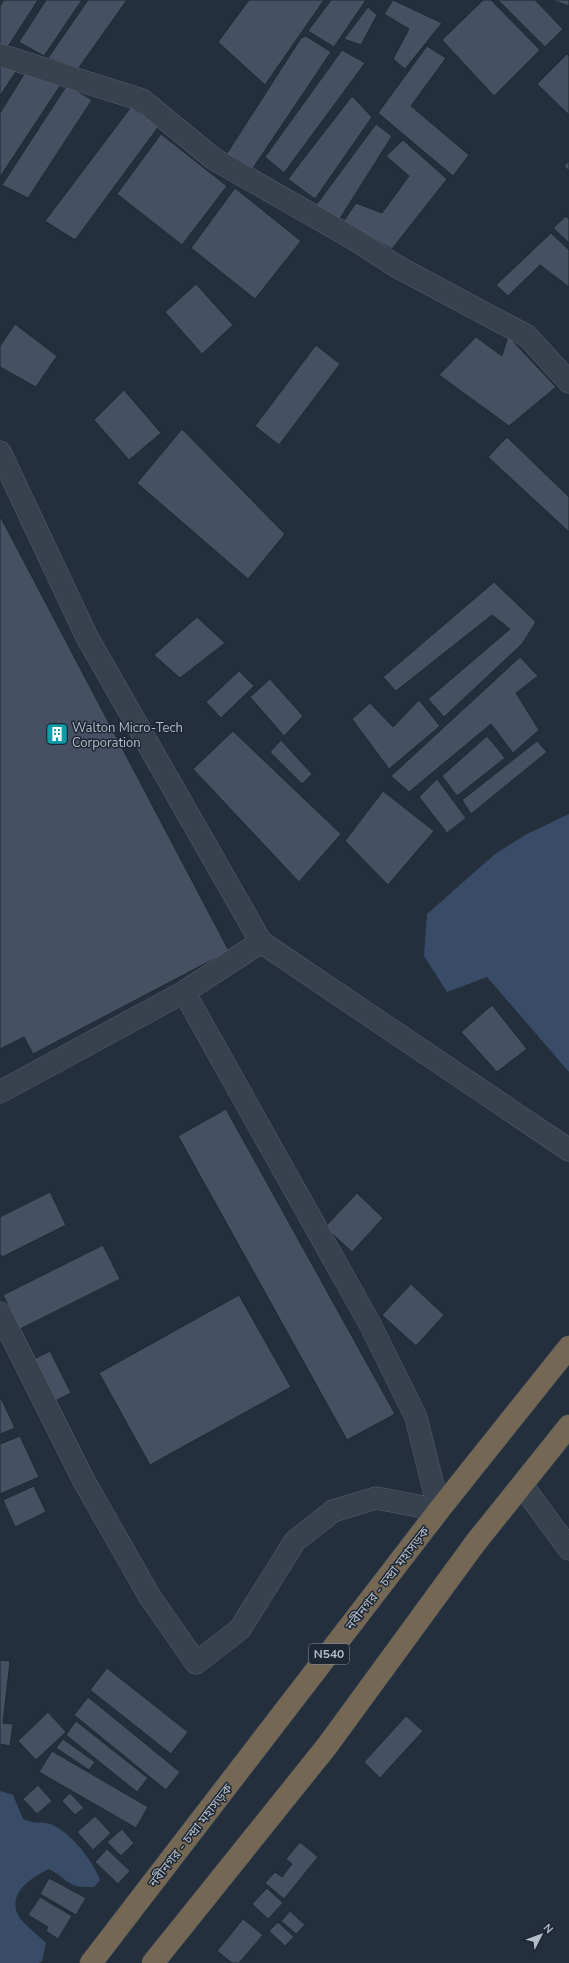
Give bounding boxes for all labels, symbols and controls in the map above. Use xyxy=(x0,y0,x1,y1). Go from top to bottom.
place label: Walton Micro-Tech Corporation xyxy=(72,719,183,752)
building icon: Walton Micro-Tech Corporation xyxy=(44,721,70,747)
street label: নবীনগর - চন্দ্রা মহাসড়ক xyxy=(341,1523,434,1635)
road number: N540 xyxy=(309,1644,349,1664)
street label: নবীনগর - চন্দ্রা মহাসড়ক xyxy=(144,1780,237,1892)
north arrow xyxy=(521,1915,561,1955)
text: N xyxy=(540,1921,556,1937)

